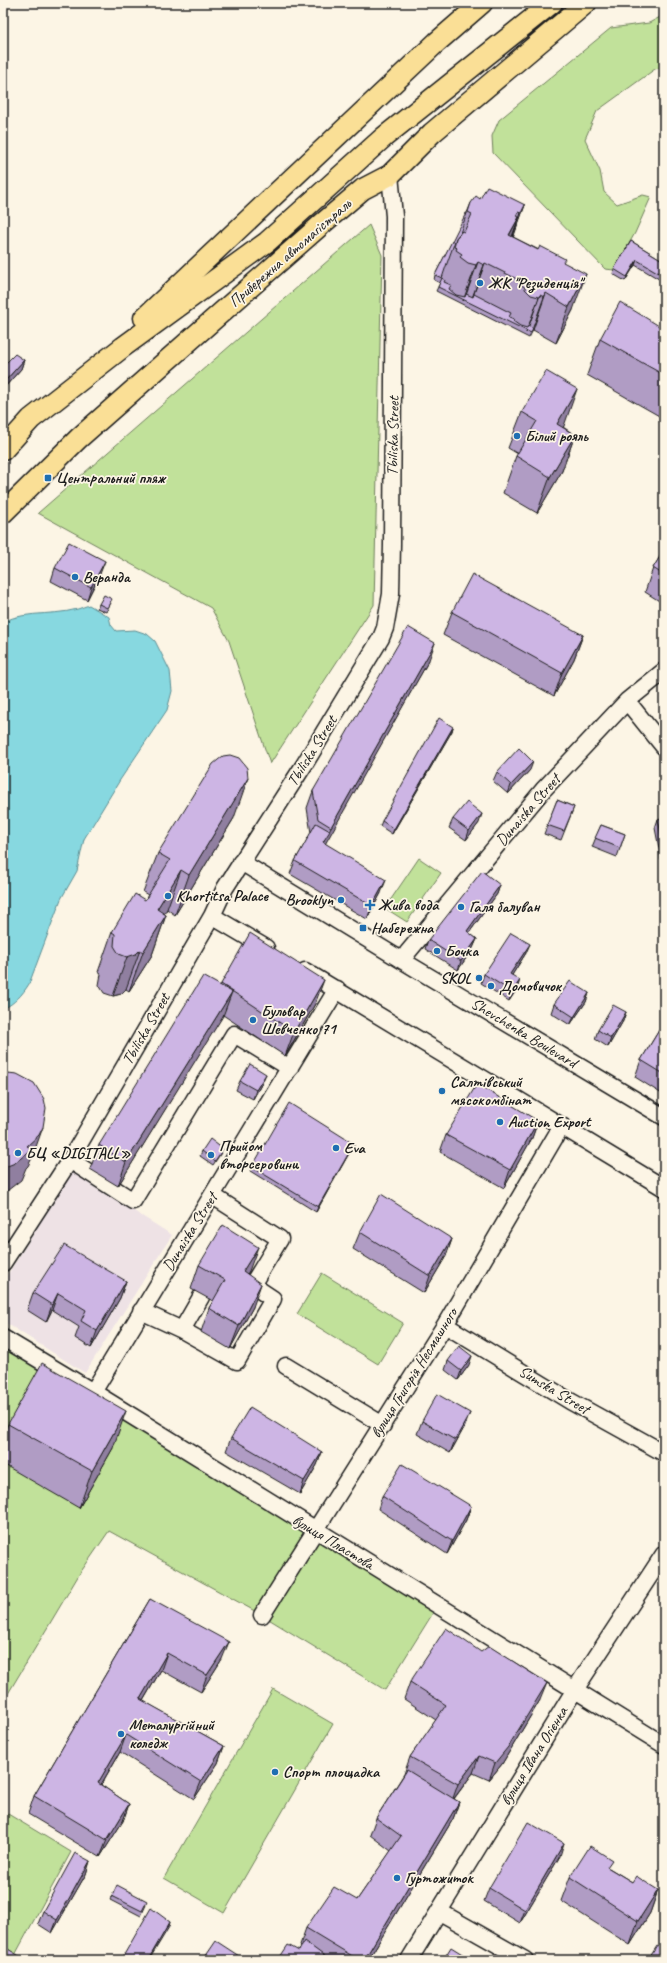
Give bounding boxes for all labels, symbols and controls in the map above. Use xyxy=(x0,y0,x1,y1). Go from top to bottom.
street label: Прибережна автомагістраль xyxy=(225,193,357,312)
place label: ЖК "Резиденція" xyxy=(488,273,586,293)
marker: ЖК "Резиденція" xyxy=(475,278,485,288)
street label: Tbiliska Street xyxy=(382,395,404,476)
place label: Білий рояль xyxy=(525,426,589,446)
marker: Білий рояль xyxy=(512,431,522,441)
place label: Центральний пляж xyxy=(56,468,167,488)
marker: Центральний пляж xyxy=(43,473,53,483)
place label: Веранда xyxy=(83,567,132,587)
marker: Веранда xyxy=(70,572,80,582)
street label: Tbiliska Street xyxy=(283,711,342,790)
street label: Dunaiska Street xyxy=(491,768,566,850)
place label: Khortitsa Palace xyxy=(176,886,270,906)
place label: Brooklyn xyxy=(286,890,334,910)
marker: Khortitsa Palace xyxy=(163,891,173,901)
marker: Brooklyn xyxy=(336,895,346,905)
place label: Жива вода xyxy=(378,895,440,915)
place label: Галя балуван xyxy=(469,897,541,917)
marker: Жива вода xyxy=(365,900,375,910)
marker: Галя балуван xyxy=(456,902,466,912)
place label: Набережна xyxy=(371,918,435,938)
marker: Набережна xyxy=(358,923,368,933)
place label: Бочка xyxy=(445,941,479,961)
marker: Бочка xyxy=(432,946,442,956)
place label: SKOL xyxy=(440,968,472,988)
marker: SKOL xyxy=(474,973,484,983)
place label: Домовичок xyxy=(499,976,563,996)
marker: Домовичок xyxy=(486,981,496,991)
street label: Tbiliska Street xyxy=(118,988,175,1068)
street label: Shevchenka Boulevard xyxy=(467,993,583,1074)
place label: Бульвар Шевченко 71 xyxy=(261,1001,337,1039)
marker: Бульвар Шевченко 71 xyxy=(248,1015,258,1025)
place label: Салтівський мясокомбінат xyxy=(450,1072,533,1110)
marker: Салтівський мясокомбінат xyxy=(437,1086,447,1096)
place label: Auction Export xyxy=(508,1112,592,1132)
marker: Auction Export xyxy=(495,1117,505,1127)
place label: Прийом вторсеровини xyxy=(219,1136,300,1174)
place label: Eva xyxy=(344,1138,367,1158)
place label: БЦ «DIGITALL» xyxy=(26,1143,131,1163)
marker: Eva xyxy=(331,1143,341,1153)
marker: БЦ «DIGITALL» xyxy=(13,1148,23,1158)
marker: Прийом вторсеровини xyxy=(206,1150,216,1160)
street label: Dunaiska Street xyxy=(158,1187,223,1275)
street label: вулиця Григорія Несмашного xyxy=(366,1302,463,1442)
street label: Sumska Street xyxy=(515,1361,595,1420)
street label: вулиця Пластова xyxy=(289,1510,379,1575)
street label: вулиця Івана Огієнка xyxy=(496,1702,573,1809)
place label: Металургійний коледж xyxy=(129,1715,215,1753)
marker: Металургійний коледж xyxy=(116,1729,126,1739)
place label: Спорт площадка xyxy=(283,1762,381,1782)
marker: Спорт площадка xyxy=(270,1767,280,1777)
place label: Гуртожиток xyxy=(405,1868,474,1888)
marker: Гуртожиток xyxy=(392,1873,402,1883)

